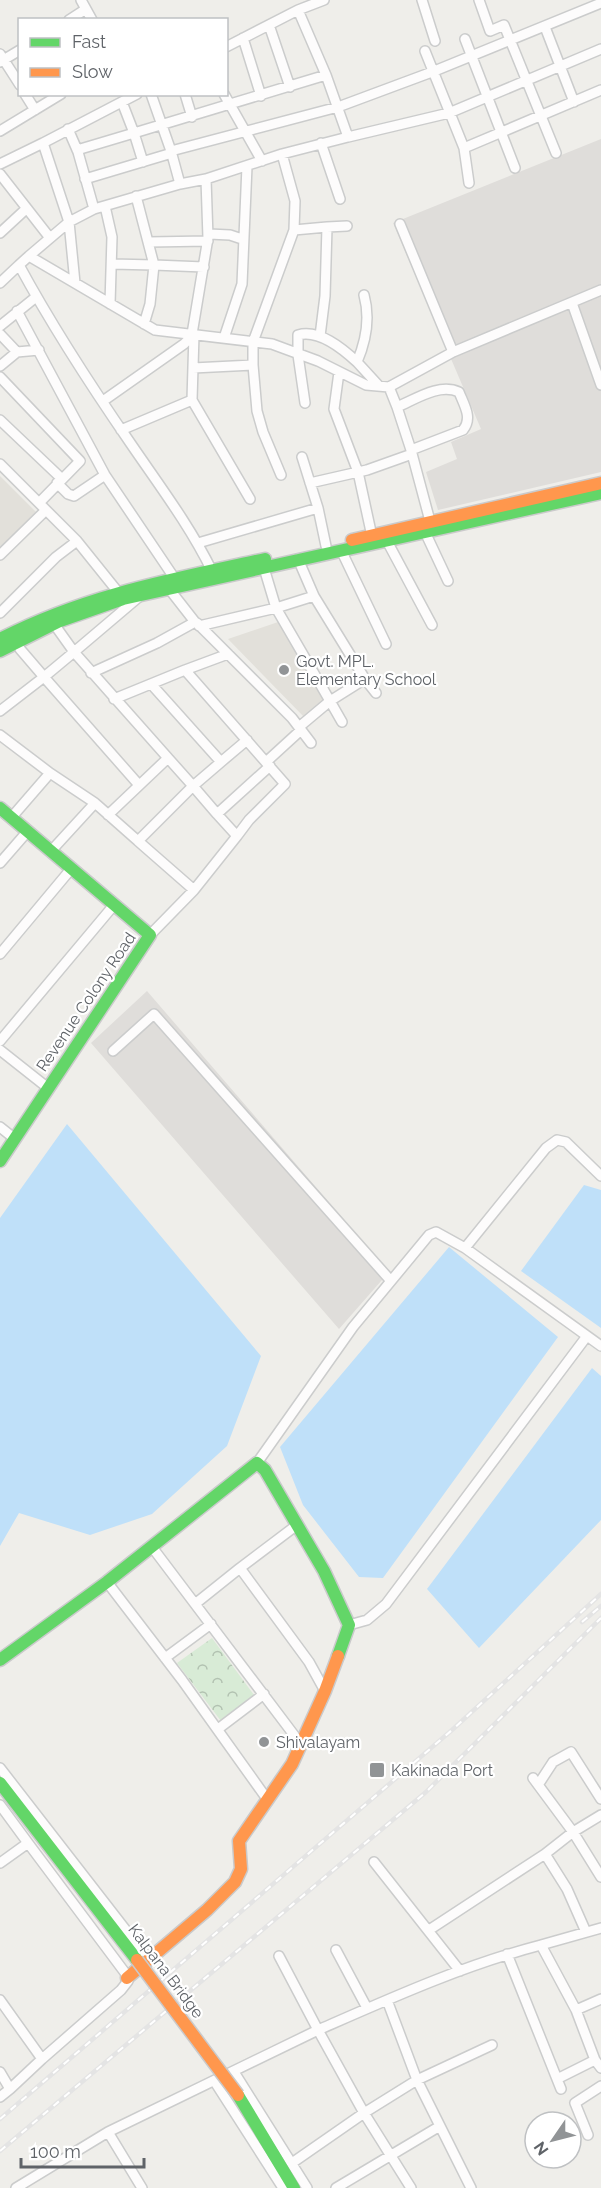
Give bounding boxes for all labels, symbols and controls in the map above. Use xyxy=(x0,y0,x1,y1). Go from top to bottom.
legend xyxy=(18,18,228,96)
text: Fast xyxy=(72,31,106,52)
text: Slow xyxy=(72,61,113,82)
place label: Govt. MPL. Elementary School xyxy=(296,652,437,689)
marker: Govt. MPL. Elementary School xyxy=(277,663,291,677)
street label: Revenue Colony Road xyxy=(32,929,140,1075)
place label: Shivalayam xyxy=(276,1733,360,1752)
marker: Shivalayam xyxy=(257,1735,271,1749)
marker: Kakinada Port xyxy=(368,1761,386,1779)
place label: Kakinada Port xyxy=(391,1761,494,1780)
street label: Kalpana Bridge xyxy=(124,1920,208,2022)
north arrow xyxy=(523,2110,583,2170)
scale bar xyxy=(21,2131,144,2169)
text: N xyxy=(530,2138,552,2159)
text: 100 m xyxy=(30,2141,81,2162)

